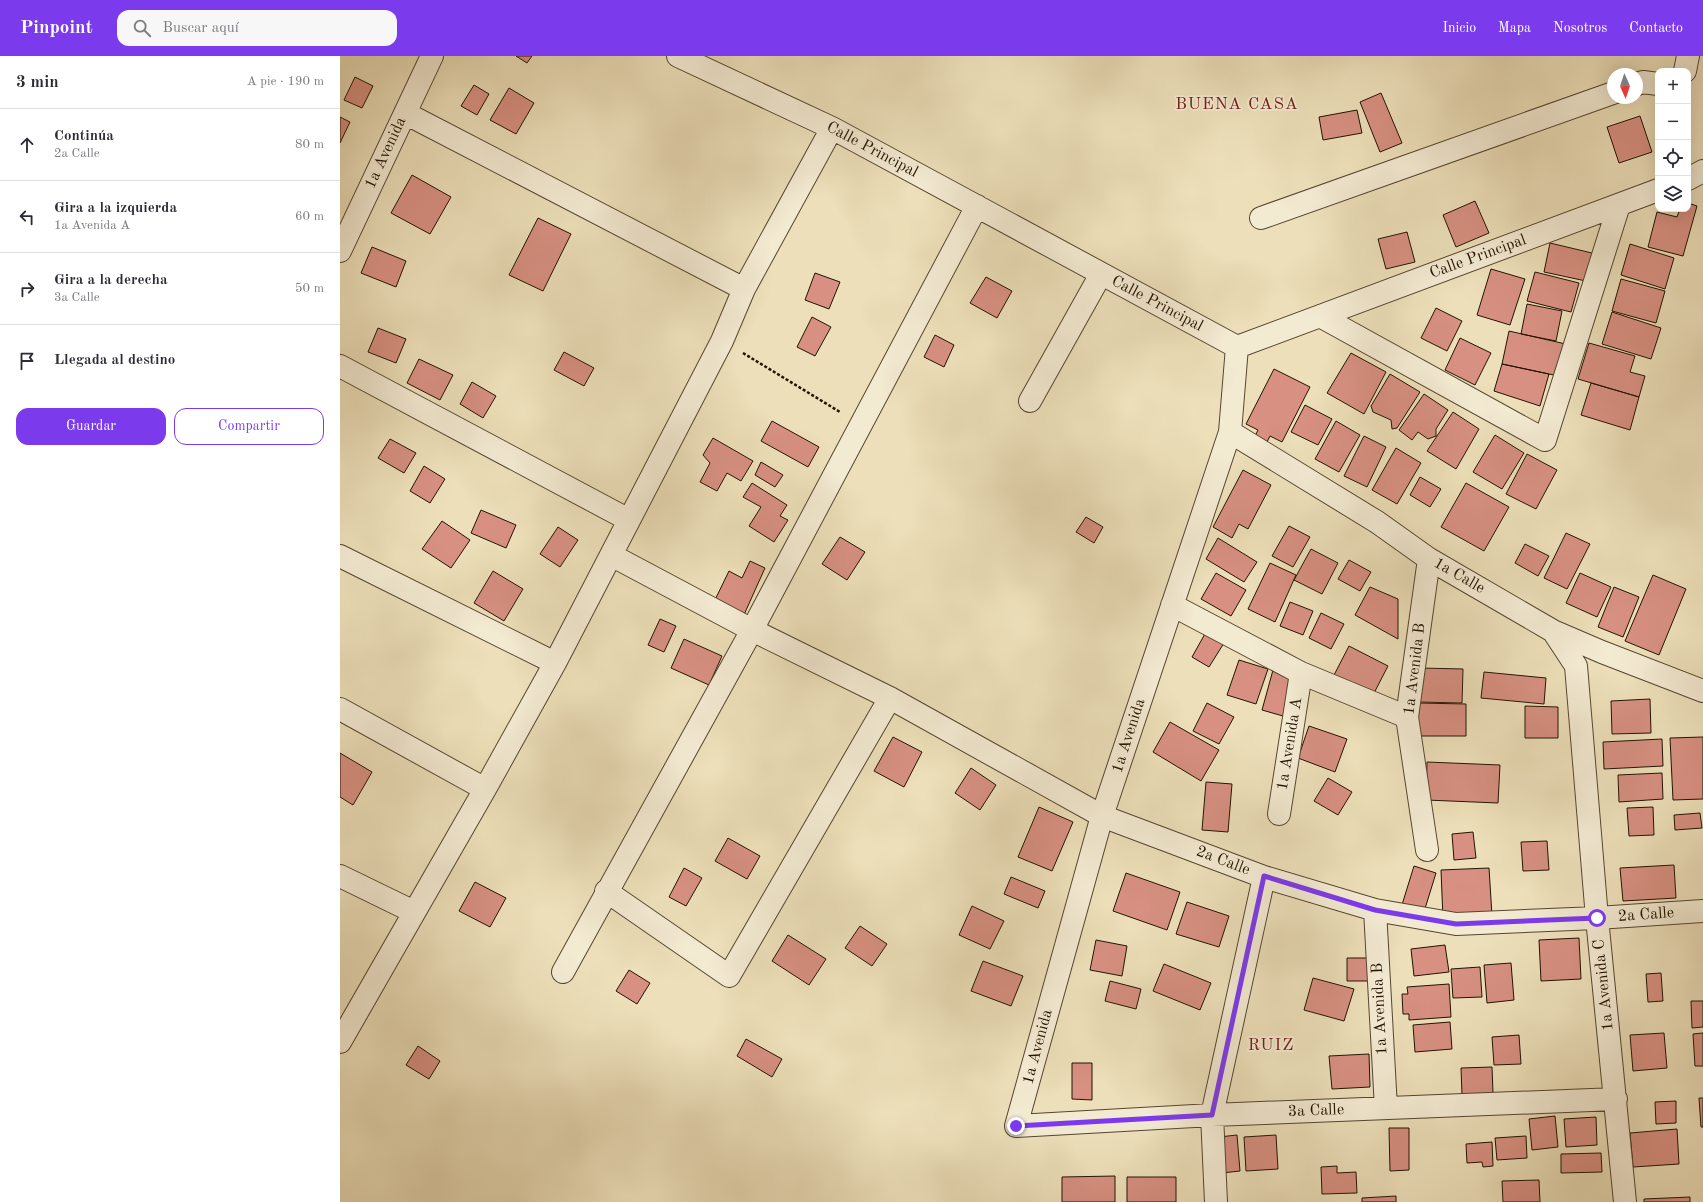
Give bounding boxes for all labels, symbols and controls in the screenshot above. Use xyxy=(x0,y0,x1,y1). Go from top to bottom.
search box xyxy=(117,10,397,46)
icon: search xyxy=(131,17,153,39)
text: Pinpoint xyxy=(20,19,93,38)
text: Buscar aquí xyxy=(163,21,239,36)
text: Inicio xyxy=(1442,21,1476,35)
text: Mapa xyxy=(1498,21,1531,35)
text: Nosotros xyxy=(1553,21,1607,35)
text: Contacto xyxy=(1629,21,1683,35)
north arrow xyxy=(1607,68,1643,104)
map controls xyxy=(1655,68,1691,212)
button: + xyxy=(1655,68,1691,104)
text: 3 min xyxy=(16,74,59,91)
text: A pie · 190 m xyxy=(247,75,324,88)
district label: BUENA CASA xyxy=(1175,96,1299,113)
button: − xyxy=(1655,104,1691,140)
street label: 1a Avenida xyxy=(362,115,410,191)
street label: Calle Principal xyxy=(824,119,920,181)
text: Continúa xyxy=(54,129,114,144)
icon: ahead xyxy=(16,134,38,156)
text: 80 m xyxy=(295,138,324,151)
button: locate xyxy=(1655,140,1691,176)
text: 2a Calle xyxy=(54,147,100,160)
button: layers xyxy=(1655,176,1691,212)
text: Gira a la izquierda xyxy=(54,201,177,216)
icon: left xyxy=(16,206,38,228)
text: 60 m xyxy=(295,210,324,223)
text: 1a Avenida A xyxy=(54,219,130,232)
street label: Calle Principal xyxy=(1428,232,1528,282)
text: Gira a la derecha xyxy=(54,273,168,288)
street label: Calle Principal xyxy=(1109,273,1205,335)
icon: right xyxy=(16,278,38,300)
text: 50 m xyxy=(295,282,324,295)
text: 3a Calle xyxy=(54,291,100,304)
icon: arrive xyxy=(16,350,38,372)
text: Llegada al destino xyxy=(54,353,175,368)
button: Guardar xyxy=(16,408,166,445)
button: Compartir xyxy=(174,408,324,445)
street label: 1a Calle xyxy=(1431,555,1487,597)
street label: 1a Avenida B xyxy=(1401,622,1429,716)
street label: 1a Avenida A xyxy=(1275,696,1305,792)
street label: 1a Avenida xyxy=(1109,697,1149,775)
street label: 2a Calle xyxy=(1194,843,1252,879)
street label: 2a Calle xyxy=(1617,905,1675,925)
route start xyxy=(1588,909,1606,927)
street label: 1a Avenida C xyxy=(1591,938,1617,1032)
street label: 1a Avenida B xyxy=(1370,962,1390,1056)
street label: 1a Avenida xyxy=(1020,1008,1056,1086)
district label: RUIZ xyxy=(1248,1037,1294,1054)
street label: 3a Calle xyxy=(1288,1102,1344,1120)
route end xyxy=(1007,1117,1025,1135)

